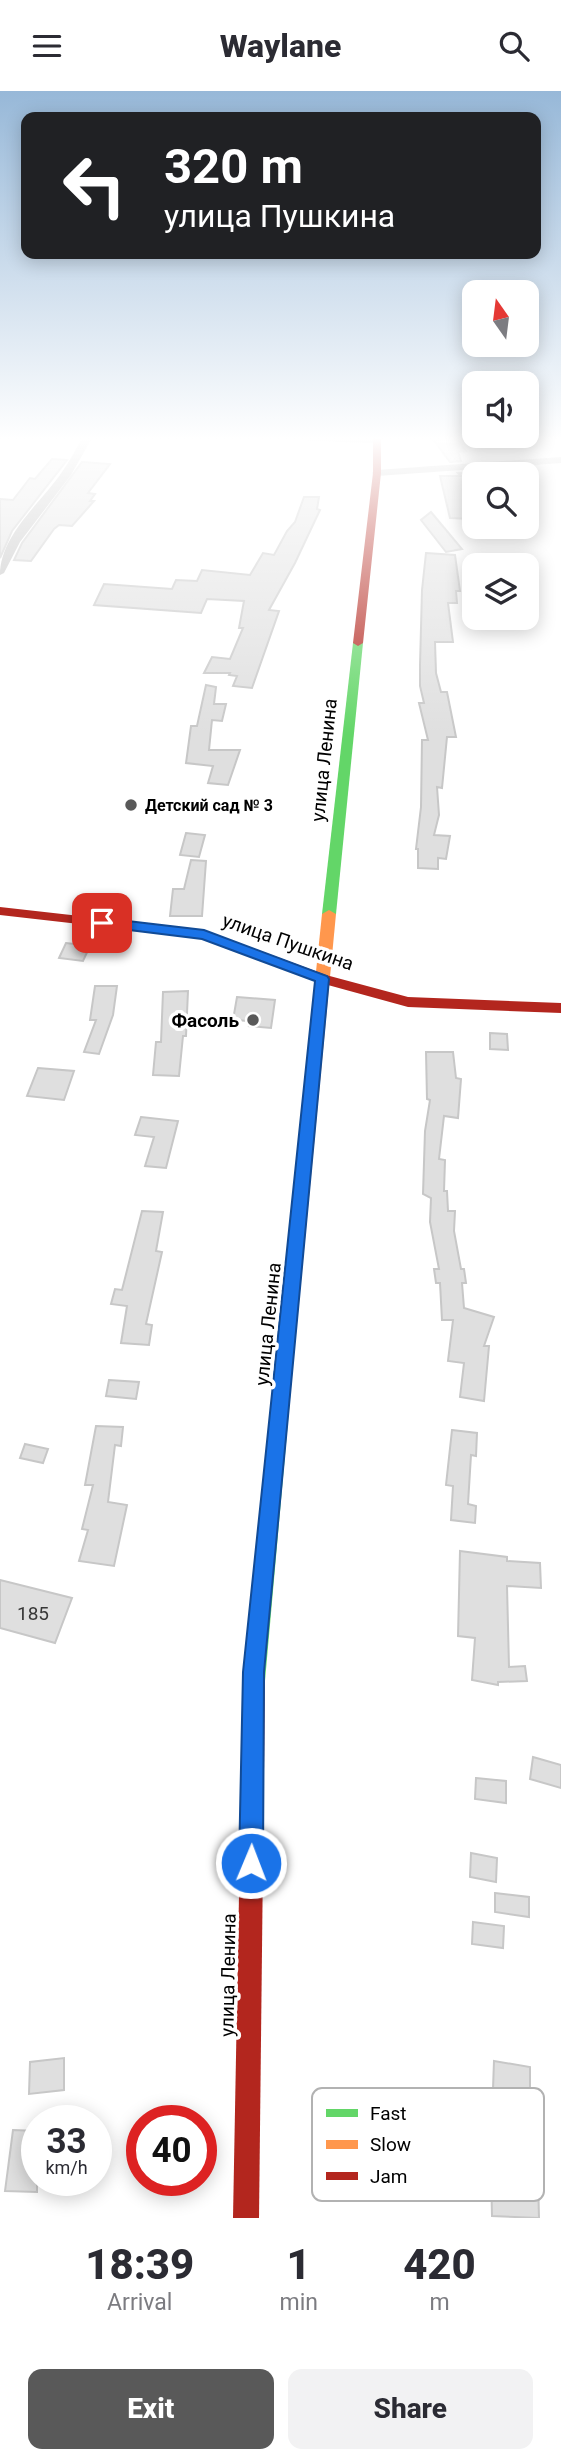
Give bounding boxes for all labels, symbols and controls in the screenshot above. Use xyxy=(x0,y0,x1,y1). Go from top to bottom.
icon: menu xyxy=(28,27,66,65)
text: Waylane xyxy=(220,27,341,65)
icon: search xyxy=(495,27,533,65)
text: 320 m xyxy=(164,138,303,195)
icon: left xyxy=(49,140,140,231)
text: улица Пушкина xyxy=(164,197,395,235)
north arrow xyxy=(462,280,539,357)
map controls xyxy=(462,280,539,630)
button: sound xyxy=(462,371,539,448)
button: search xyxy=(462,462,539,539)
button: layers xyxy=(462,553,539,630)
street label: улица Ленина xyxy=(306,697,342,823)
place label: Детский сад № 3 xyxy=(145,796,273,815)
marker: Детский сад № 3 xyxy=(123,797,139,813)
pin xyxy=(72,893,132,953)
icon: arrive xyxy=(83,904,121,942)
street label: улица Пушкина xyxy=(219,909,357,975)
place label: Фасоль xyxy=(171,1009,239,1032)
marker: Фасоль xyxy=(245,1012,261,1028)
street label: улица Ленина xyxy=(250,1261,286,1387)
house number: 185 xyxy=(17,1602,49,1625)
position arrow xyxy=(214,1826,288,1900)
street label: улица Ленина xyxy=(215,1913,241,2037)
legend xyxy=(312,2088,544,2201)
text: Fast xyxy=(370,2102,407,2125)
speed limit sign: 40 xyxy=(126,2105,217,2196)
text: 33 xyxy=(46,2121,87,2162)
text: Slow xyxy=(370,2133,411,2156)
text: km/h xyxy=(45,2157,88,2178)
text: Jam xyxy=(370,2165,407,2188)
text: 18:39 xyxy=(85,2240,194,2289)
text: 1 xyxy=(287,2240,311,2289)
text: 420 xyxy=(403,2240,476,2289)
text: Arrival xyxy=(107,2289,172,2316)
text: min xyxy=(279,2289,318,2316)
text: m xyxy=(429,2289,450,2316)
button: Exit xyxy=(28,2369,274,2449)
button: Share xyxy=(288,2369,533,2449)

